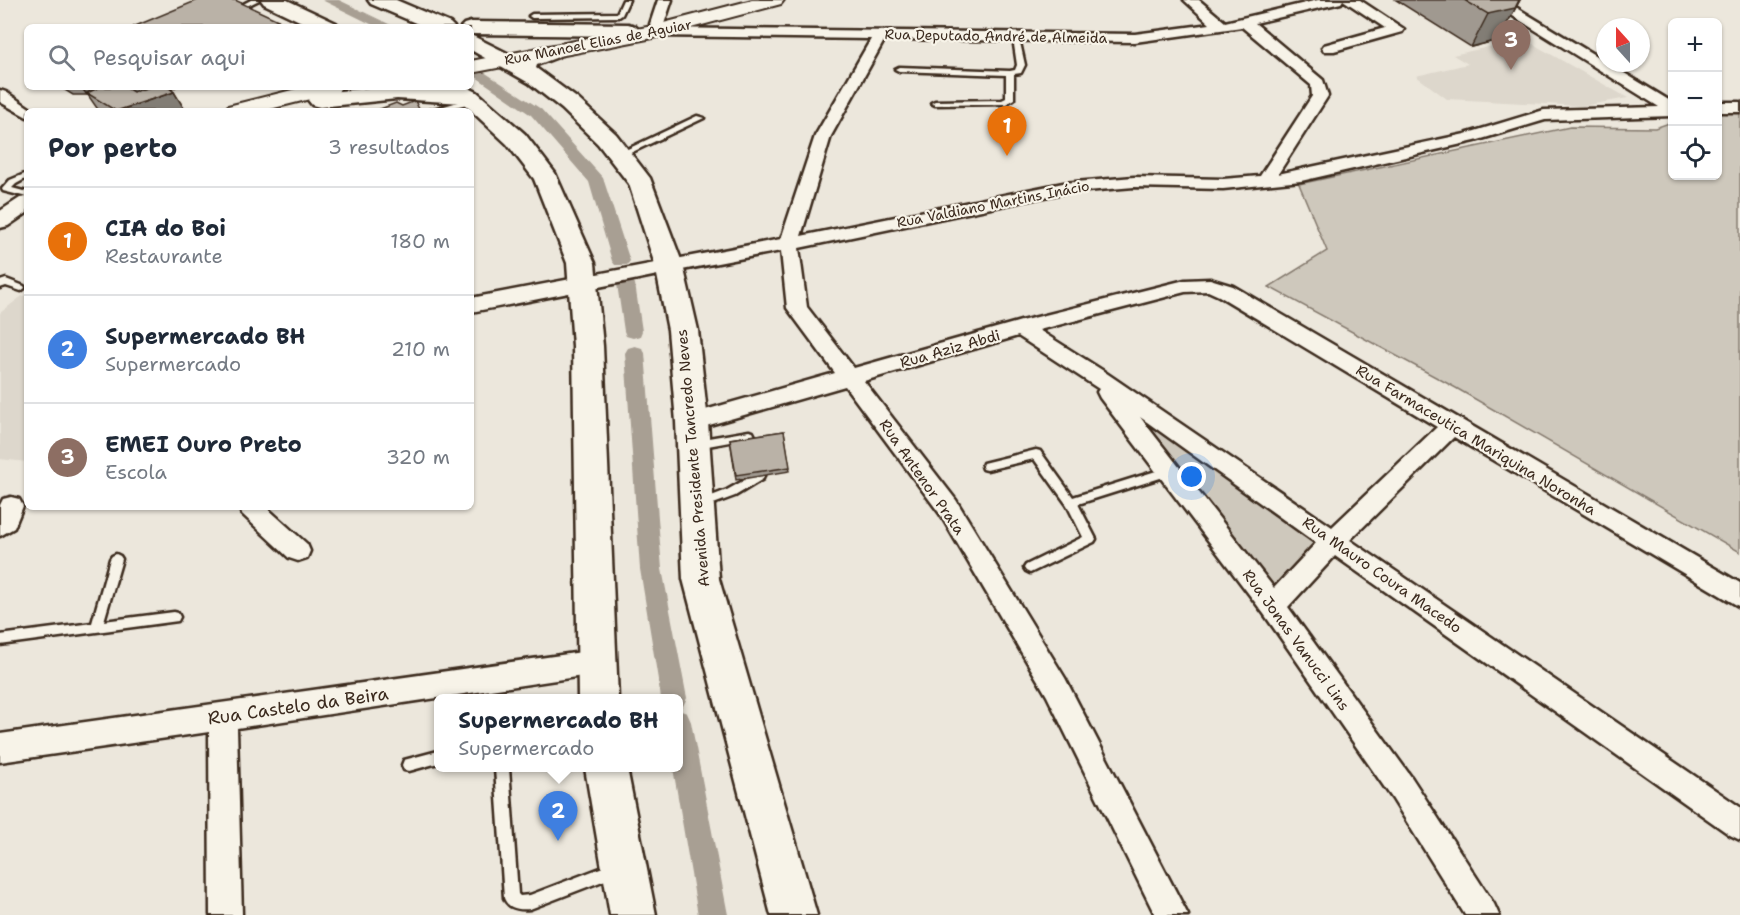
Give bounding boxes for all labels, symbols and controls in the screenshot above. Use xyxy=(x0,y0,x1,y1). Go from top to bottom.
street label: Rua Manoel Elias de Aguiar xyxy=(503,15,694,69)
north arrow xyxy=(1596,18,1650,72)
map controls xyxy=(1668,18,1722,180)
button: + xyxy=(1668,18,1722,72)
pin: 3 xyxy=(1492,20,1530,70)
search box xyxy=(24,24,474,90)
street label: Rua Deputado André de Almeida xyxy=(885,25,1108,47)
icon: search xyxy=(45,41,78,74)
text: Pesquisar aqui xyxy=(93,43,246,72)
button: − xyxy=(1668,72,1722,126)
pin: 1 xyxy=(988,106,1026,156)
button: locate xyxy=(1668,126,1722,180)
text: Por perto xyxy=(48,130,177,165)
text: 3 resultados xyxy=(328,134,450,160)
street label: Rua Valdiano Martins Inácio xyxy=(895,176,1091,232)
text: CIA do Boi xyxy=(105,214,226,243)
text: 1 xyxy=(63,228,72,254)
text: 180 m xyxy=(390,228,450,254)
text: Restaurante xyxy=(105,243,223,269)
text: Supermercado BH xyxy=(105,322,305,351)
street label: Rua Aziz Abdi xyxy=(898,325,1002,373)
street label: Avenida Presidente Tancredo Neves xyxy=(672,328,714,588)
text: 2 xyxy=(61,336,75,362)
text: 210 m xyxy=(391,336,450,362)
text: Supermercado xyxy=(105,351,241,377)
street label: Rua Farmaceutica Mariquina Noronha xyxy=(1352,360,1600,520)
street label: Rua Antenor Prata xyxy=(875,415,970,539)
text: EMEI Ouro Preto xyxy=(105,430,302,459)
text: 3 xyxy=(61,444,75,470)
text: 320 m xyxy=(386,444,450,470)
text: Escola xyxy=(105,459,167,485)
your location xyxy=(1177,462,1206,491)
street label: Rua Mauro Coura Macedo xyxy=(1298,512,1466,638)
street label: Rua Jonas Vanucci Lins xyxy=(1238,565,1354,715)
street label: Rua Castelo da Beira xyxy=(206,681,390,731)
popup xyxy=(434,694,683,772)
text: Supermercado BH xyxy=(458,706,659,735)
text: Supermercado xyxy=(458,735,594,761)
pin: 2 xyxy=(538,792,578,841)

